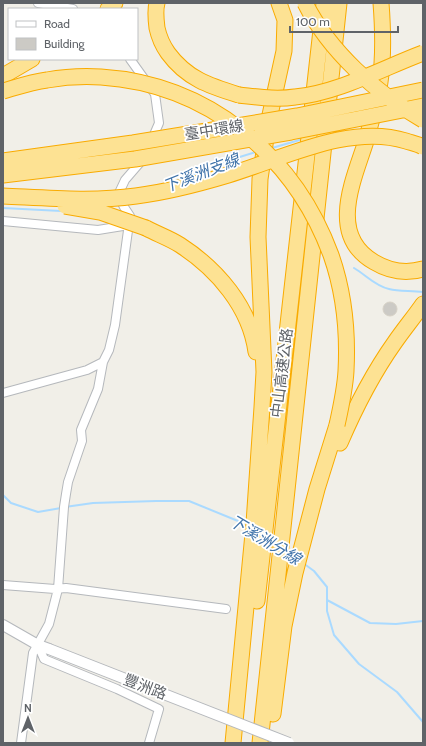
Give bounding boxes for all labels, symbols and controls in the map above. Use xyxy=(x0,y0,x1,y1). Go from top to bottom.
legend xyxy=(8,8,138,60)
scale bar xyxy=(290,8,398,34)
text: 100 m xyxy=(296,14,330,29)
text: Road xyxy=(44,16,70,31)
text: Building xyxy=(44,36,86,51)
street label: 臺中環線 xyxy=(183,116,245,144)
water label: 下溪洲支線 xyxy=(160,149,244,196)
street label: 中山高速公路 xyxy=(268,327,296,419)
water label: 下溪洲分線 xyxy=(226,511,306,570)
street label: 豐洲路 xyxy=(121,671,169,703)
north arrow xyxy=(8,698,48,738)
text: N xyxy=(24,701,32,715)

